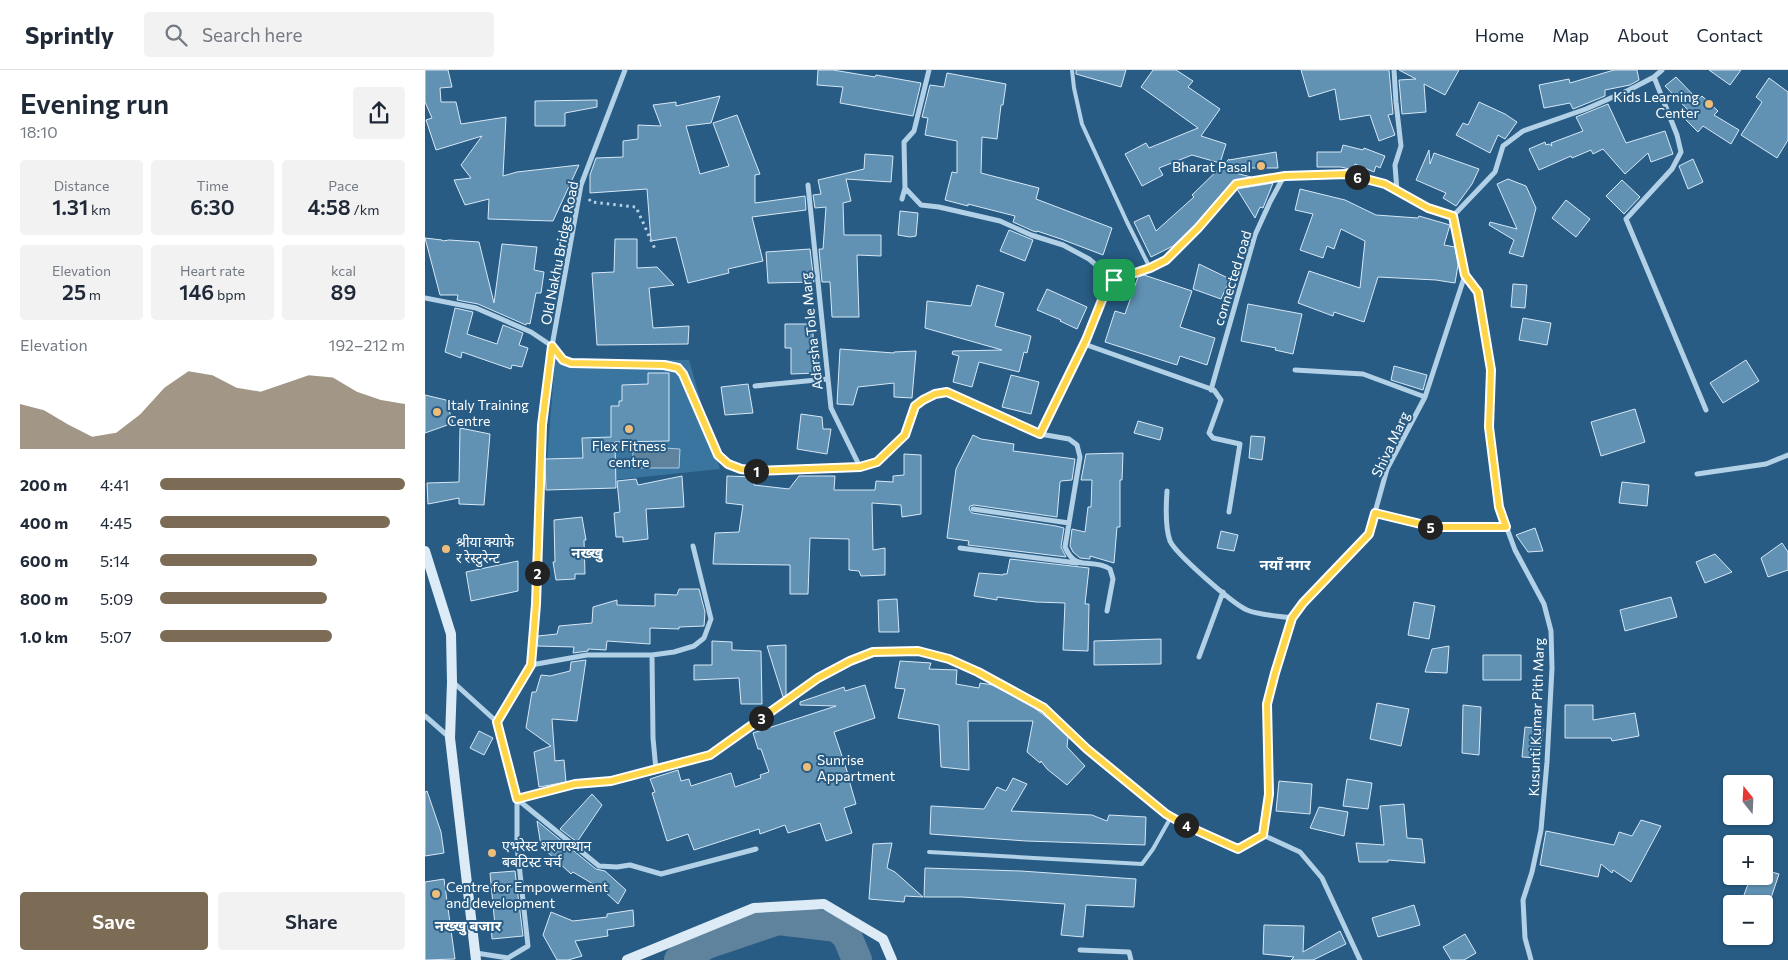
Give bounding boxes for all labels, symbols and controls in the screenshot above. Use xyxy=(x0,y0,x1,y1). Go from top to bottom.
search box xyxy=(144,12,494,57)
text: Sprintly xyxy=(25,20,114,49)
icon: search xyxy=(162,21,190,49)
text: Search here xyxy=(202,23,302,46)
text: Home xyxy=(1475,24,1524,46)
text: Map xyxy=(1552,24,1589,46)
text: About xyxy=(1617,24,1669,46)
text: Contact xyxy=(1697,24,1763,46)
text: Evening run xyxy=(20,86,169,120)
button: share xyxy=(353,87,405,139)
place label: Kids Learning Center xyxy=(1613,88,1699,121)
marker: Kids Learning Center xyxy=(1703,98,1715,110)
text: 18:10 xyxy=(20,122,58,141)
place label: Bharat Pasal xyxy=(1172,158,1251,175)
marker: Bharat Pasal xyxy=(1255,160,1267,172)
pin: 6 xyxy=(1345,164,1369,190)
text: 6 xyxy=(1353,169,1362,186)
text: Distance xyxy=(54,177,109,194)
text: Time xyxy=(196,177,229,194)
text: Pace xyxy=(328,177,359,194)
street label: Old Nakhu Bridge Road xyxy=(537,180,581,326)
text: 1.31 xyxy=(52,194,88,219)
text: 6:30 xyxy=(190,194,235,219)
text: 4:58 xyxy=(308,194,351,219)
text: km xyxy=(88,201,111,218)
text: /km xyxy=(351,201,379,218)
street label: connected road xyxy=(1209,228,1255,328)
pin xyxy=(1093,259,1135,301)
text: Elevation xyxy=(52,262,111,279)
text: Heart rate xyxy=(180,262,245,279)
text: kcal xyxy=(331,262,356,279)
icon: arrive xyxy=(1100,266,1128,294)
street label: Adarsha Tole Marg xyxy=(796,271,826,391)
text: 25 xyxy=(62,279,86,304)
text: 146 xyxy=(179,279,214,304)
text: 89 xyxy=(331,279,356,304)
text: m xyxy=(86,286,101,303)
text: bpm xyxy=(214,286,246,303)
text: Elevation xyxy=(20,335,88,354)
text: 192–212 m xyxy=(329,335,405,354)
place label: Italy Training Centre xyxy=(447,396,529,429)
marker: Italy Training Centre xyxy=(431,406,443,418)
street label: Shiva Marg xyxy=(1367,408,1413,480)
marker: Flex Fitness centre xyxy=(623,423,635,435)
place label: Flex Fitness centre xyxy=(592,437,666,470)
pin: 1 xyxy=(743,458,769,484)
text: 1 xyxy=(753,463,760,480)
text: 200 m xyxy=(20,475,67,494)
text: 4:41 xyxy=(100,475,129,494)
text: 400 m xyxy=(20,513,68,532)
text: 4:45 xyxy=(100,513,132,532)
pin: 5 xyxy=(1417,514,1443,540)
text: 5 xyxy=(1426,519,1435,536)
place label: श्रीया क्याफे र रेस्टुरेन्ट xyxy=(456,533,514,568)
marker: श्रीया क्याफे र रेस्टुरेन्ट xyxy=(440,543,452,555)
district label: नख्खु xyxy=(571,543,604,563)
text: 600 m xyxy=(20,551,68,570)
text: 5:14 xyxy=(100,551,129,570)
district label: नयाँ नगर xyxy=(1259,555,1311,573)
pin: 2 xyxy=(525,560,549,586)
text: 2 xyxy=(534,565,541,582)
text: 800 m xyxy=(20,589,68,608)
text: 5:09 xyxy=(100,589,133,608)
text: 1.0 km xyxy=(20,627,68,646)
text: 5:07 xyxy=(100,627,132,646)
street label: Kusunti Kumar Pith Marg xyxy=(1525,637,1547,797)
pin: 3 xyxy=(749,706,773,730)
text: 3 xyxy=(757,710,766,727)
place label: Sunrise Appartment xyxy=(817,751,895,784)
marker: Sunrise Appartment xyxy=(801,761,813,773)
north arrow xyxy=(1723,775,1773,825)
map controls xyxy=(1723,775,1773,945)
pin: 4 xyxy=(1173,812,1199,838)
text: 4 xyxy=(1182,817,1191,834)
button: + xyxy=(1723,835,1773,885)
place label: एभरेस्ट शरणस्थान बबटिस्ट चर्च xyxy=(502,837,592,870)
marker: एभरेस्ट शरणस्थान बबटिस्ट चर्च xyxy=(486,847,498,859)
place label: Centre for Empowerment and development xyxy=(446,878,608,911)
marker: Centre for Empowerment and development xyxy=(430,888,442,900)
button: Save xyxy=(20,892,208,950)
button: Share xyxy=(218,892,405,950)
button: − xyxy=(1723,895,1773,945)
district label: नख्खु बजार xyxy=(435,916,502,936)

